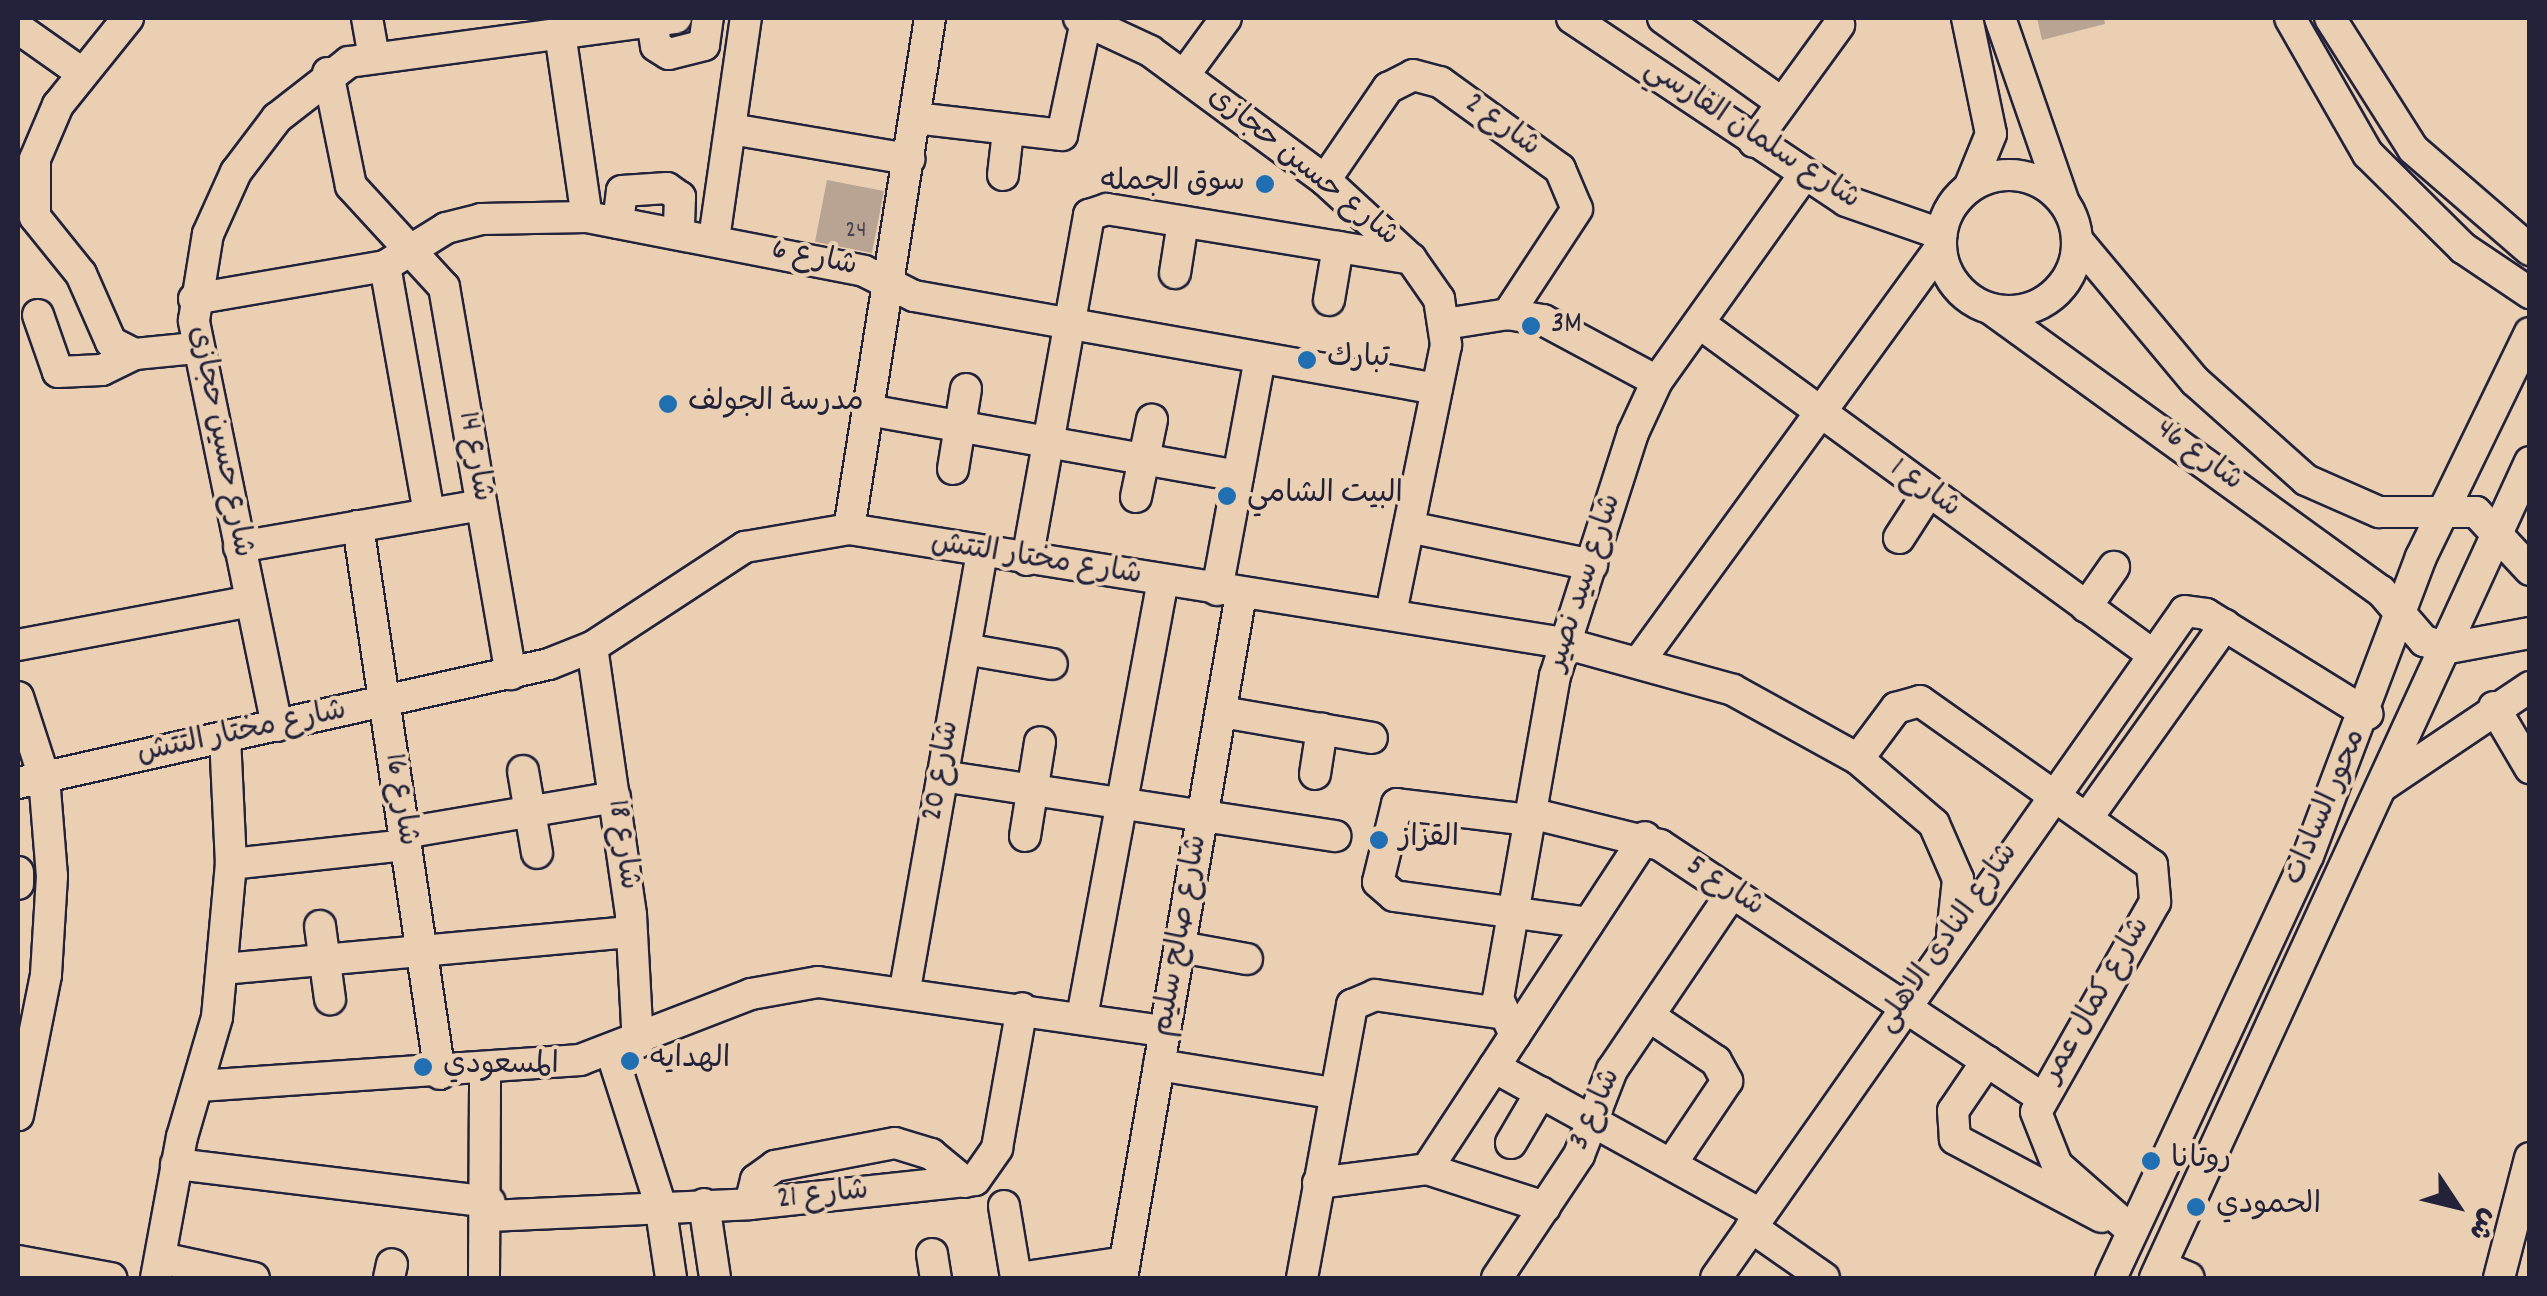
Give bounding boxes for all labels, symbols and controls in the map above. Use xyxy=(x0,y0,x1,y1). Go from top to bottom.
street label: شارع سلمان الفارسي xyxy=(1636,53,1866,219)
street label: شارع حسين حجازى xyxy=(1199,80,1405,256)
street label: شارع 2 xyxy=(1456,87,1546,167)
place label: سوق الجمله xyxy=(1101,166,1245,202)
marker: سوق الجمله xyxy=(1254,173,1276,195)
house number: 24 xyxy=(845,216,867,246)
street label: شارع 6 xyxy=(768,233,860,287)
place label: 3M xyxy=(1551,308,1582,344)
marker: 3M xyxy=(1520,315,1542,337)
street label: شارع حسين حجازى xyxy=(179,323,259,561)
place label: تبارك xyxy=(1327,342,1390,378)
marker: تبارك xyxy=(1296,349,1318,371)
place label: مدرسة الجولف xyxy=(688,386,864,422)
marker: مدرسة الجولف xyxy=(657,393,679,415)
street label: شارع 14 xyxy=(447,409,499,505)
street label: شارع 46 xyxy=(2147,413,2249,501)
street label: شارع 1 xyxy=(1882,452,1966,528)
place label: البيت الشامي xyxy=(1247,478,1403,514)
marker: البيت الشامي xyxy=(1216,485,1238,507)
street label: شارع سيد نصير xyxy=(1540,490,1632,676)
street label: شارع مختار التتش xyxy=(928,527,1144,595)
street label: شارع مختار التتش xyxy=(134,694,350,774)
street label: شارع 20 xyxy=(916,718,970,824)
street label: محور السادات xyxy=(2278,725,2376,891)
street label: شارع 16 xyxy=(374,751,424,849)
street label: شارع 18 xyxy=(597,798,645,892)
place label: القزاز xyxy=(1399,822,1459,858)
marker: القزاز xyxy=(1368,829,1390,851)
street label: شارع صالح سليم xyxy=(1147,832,1217,1040)
street label: شارع النادى الاهلى xyxy=(1870,837,2028,1041)
street label: شارع 5 xyxy=(1678,850,1770,926)
street label: شارع كمال عمر xyxy=(2036,912,2160,1090)
place label: الهدايه xyxy=(650,1043,730,1079)
place label: المسعودي xyxy=(443,1049,559,1085)
marker: الهدايه xyxy=(619,1050,641,1072)
marker: المسعودي xyxy=(412,1056,434,1078)
street label: شارع 3 xyxy=(1563,1064,1631,1156)
place label: روتانا xyxy=(2171,1143,2231,1179)
marker: روتانا xyxy=(2140,1150,2162,1172)
north arrow xyxy=(2407,1156,2507,1256)
street label: شارع 21 xyxy=(776,1174,870,1220)
place label: الحمودي xyxy=(2216,1189,2321,1225)
marker: الحمودي xyxy=(2185,1196,2207,1218)
text: ش xyxy=(2456,1199,2507,1247)

